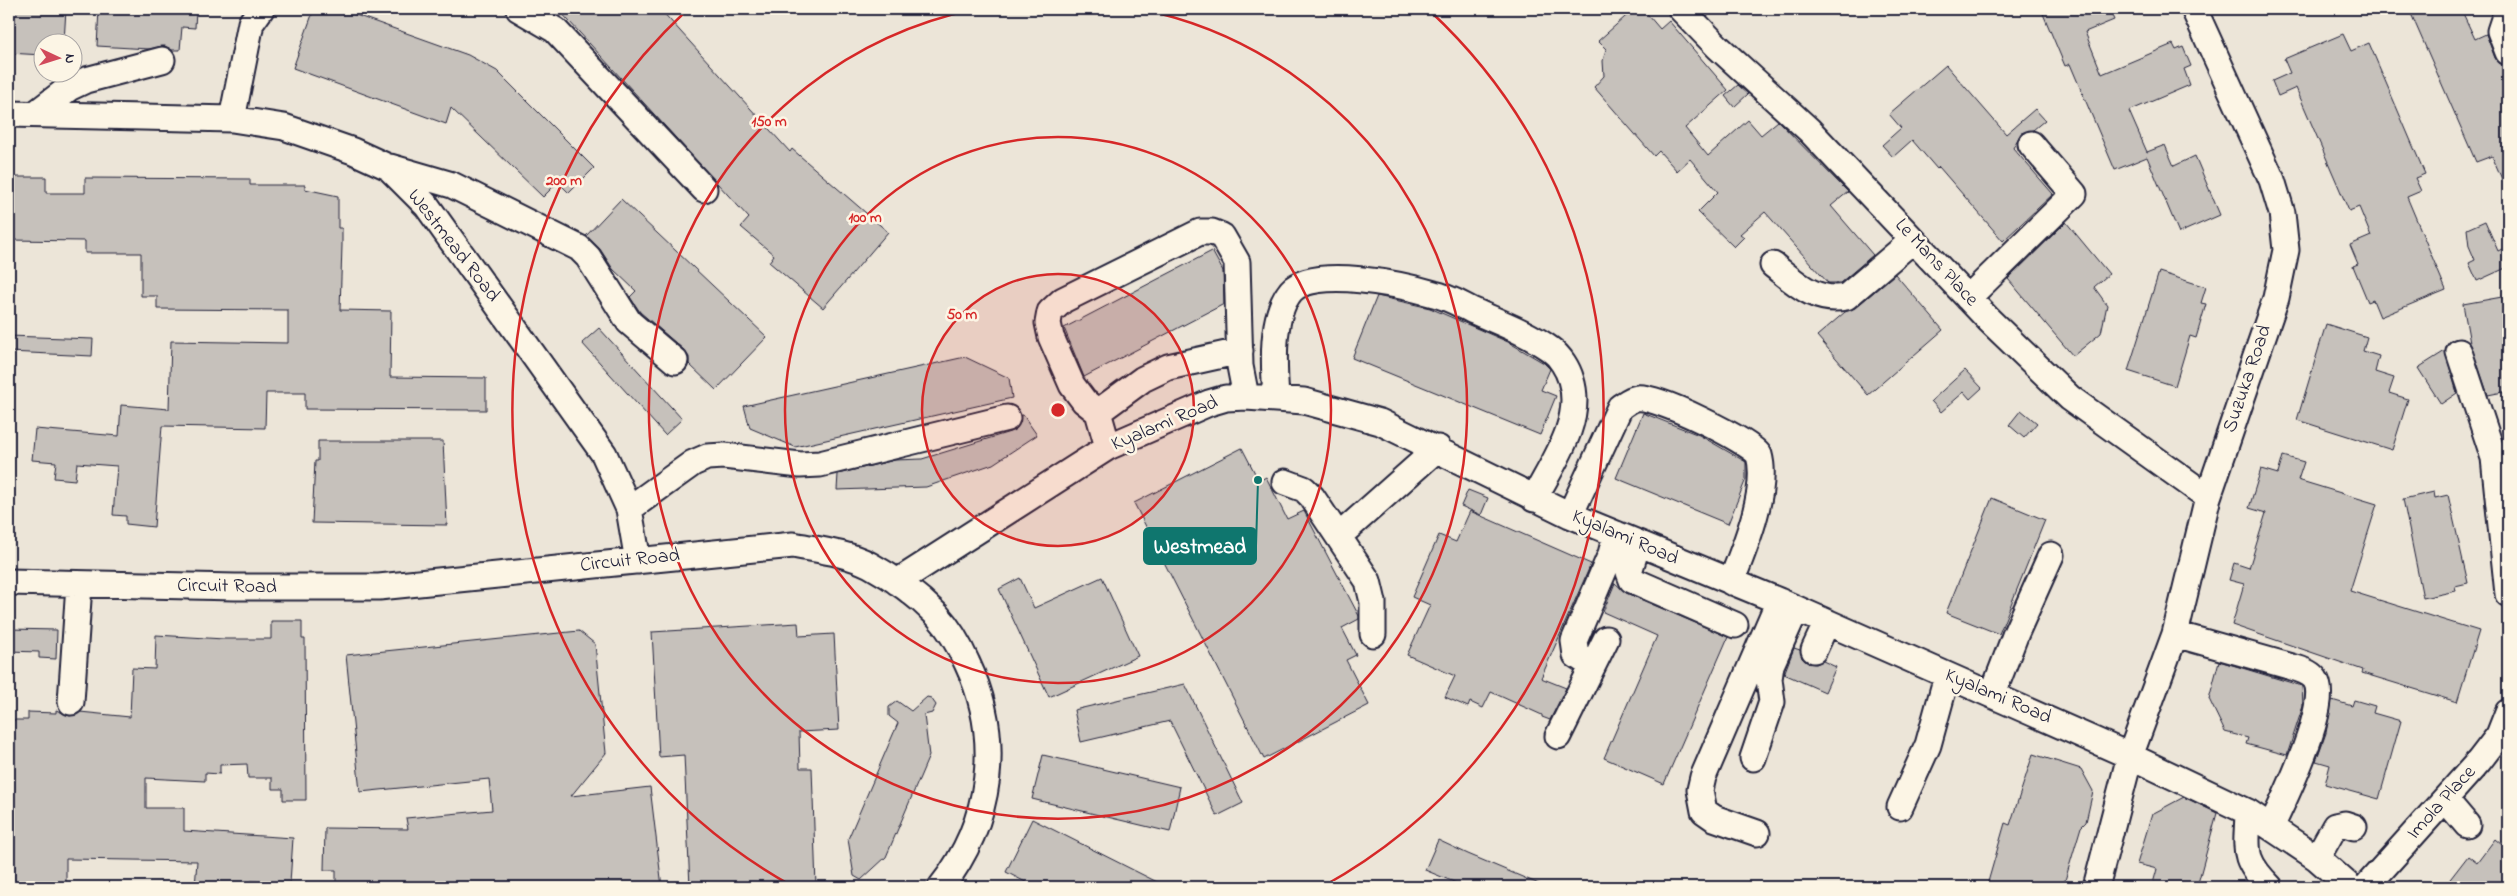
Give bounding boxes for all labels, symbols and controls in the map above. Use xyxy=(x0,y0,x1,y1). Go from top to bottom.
north arrow xyxy=(32,32,82,82)
text: N xyxy=(59,53,80,64)
text: 150 m xyxy=(751,111,787,133)
text: 200 m xyxy=(545,170,582,192)
street label: Westmead Road xyxy=(400,183,506,309)
text: 100 m xyxy=(848,207,882,229)
street label: Le Mans Place xyxy=(1887,212,1985,314)
text: 50 m xyxy=(947,304,978,326)
street label: Suzuka Road xyxy=(2216,321,2280,437)
street label: Kyalami Road xyxy=(1107,388,1223,460)
centre of rings xyxy=(1049,401,1067,419)
street label: Kyalami Road xyxy=(1567,502,1683,574)
callout: Westmead xyxy=(1144,528,1256,564)
text: Westmead xyxy=(1154,533,1246,563)
street label: Circuit Road xyxy=(579,541,681,581)
street label: Circuit Road xyxy=(177,572,277,602)
street label: Kyalami Road xyxy=(1940,661,2056,733)
street label: Imola Place xyxy=(2401,759,2483,847)

